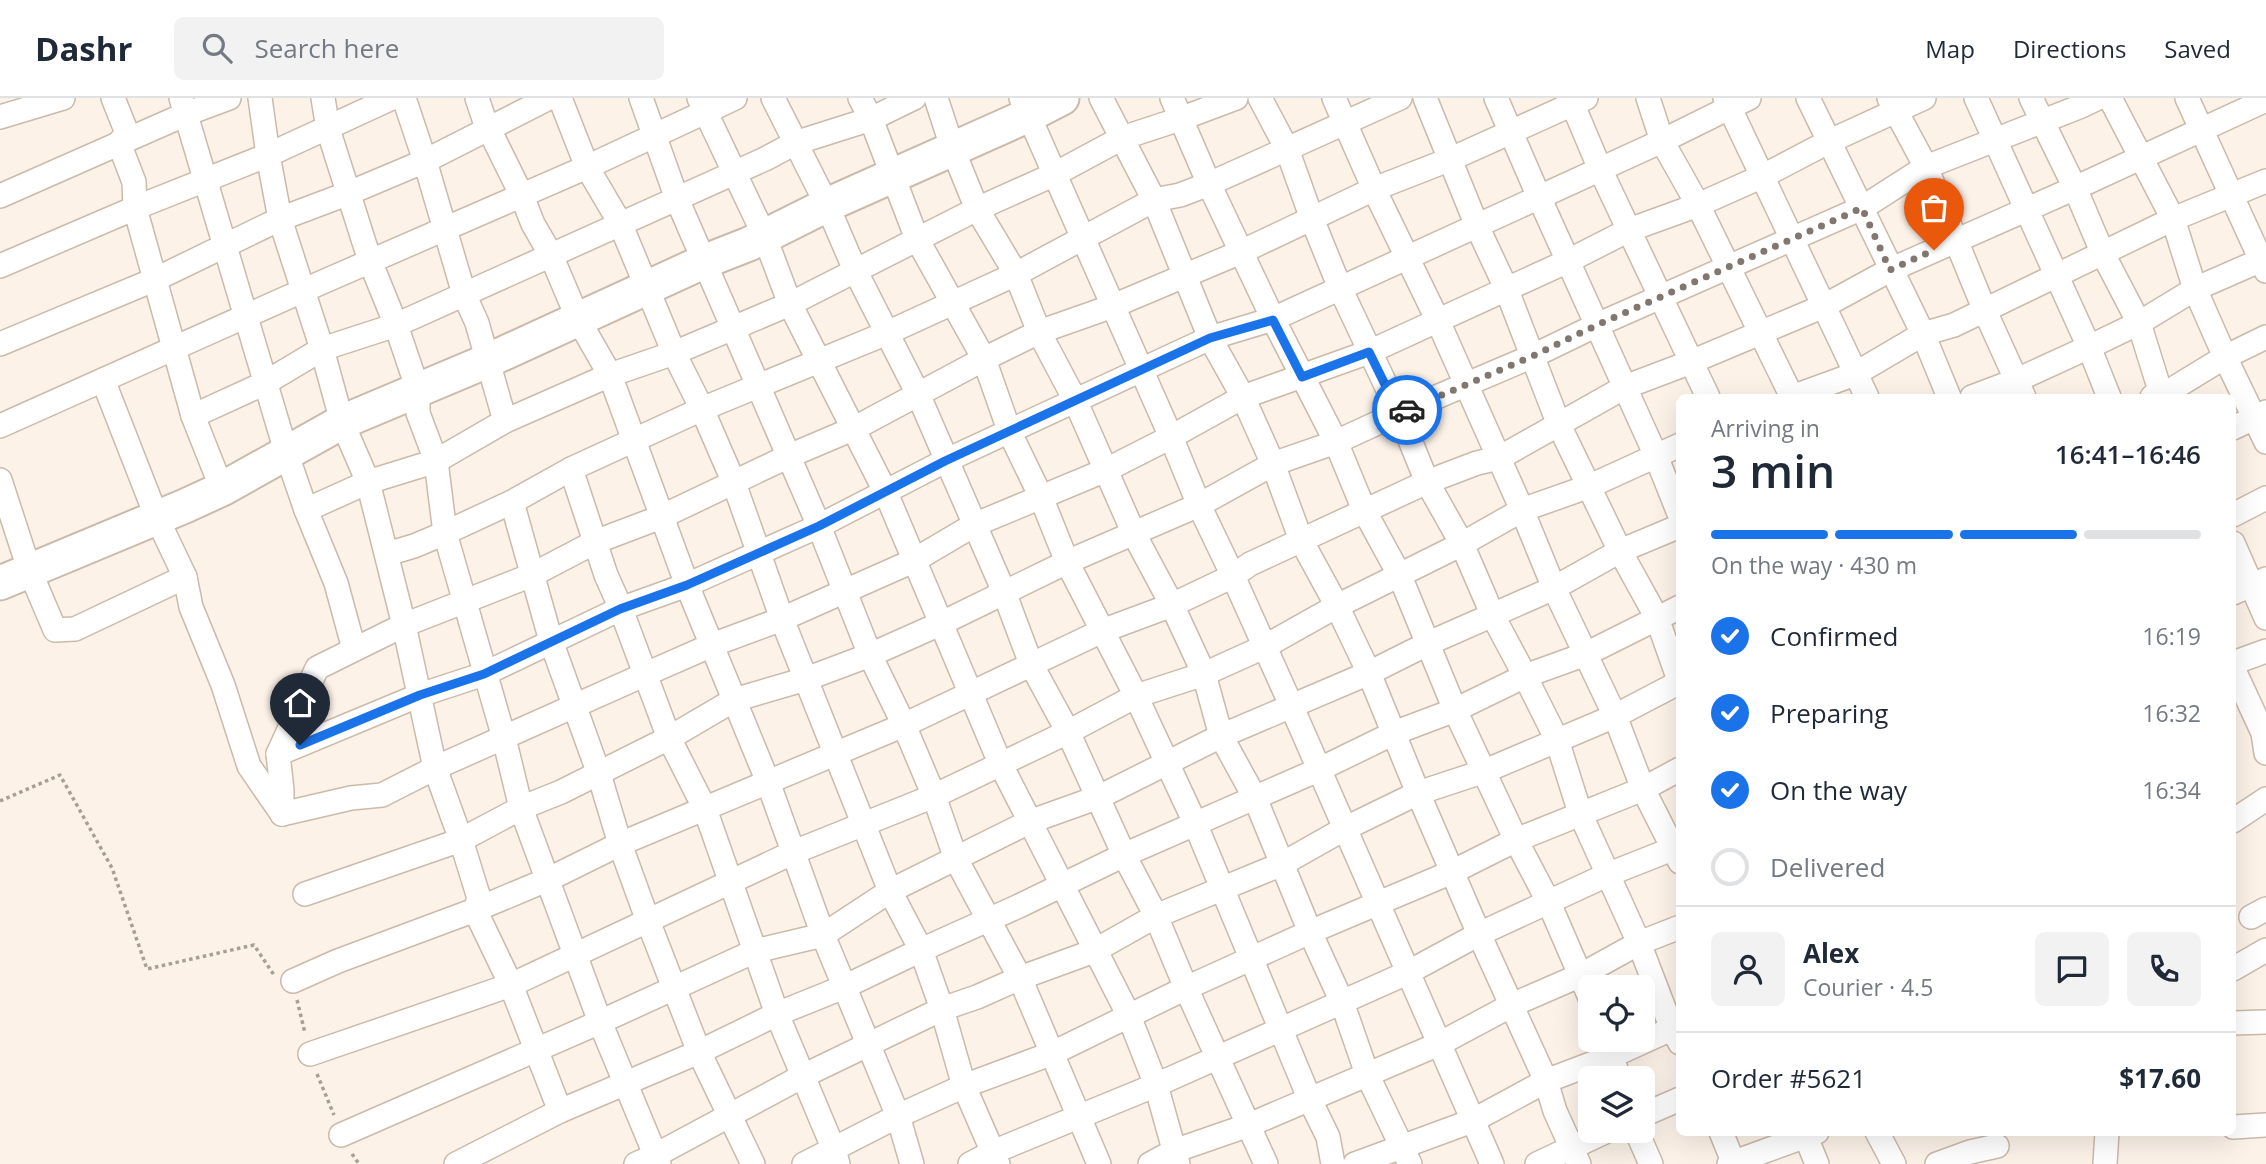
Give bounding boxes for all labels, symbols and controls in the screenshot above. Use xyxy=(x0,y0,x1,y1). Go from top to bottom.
search box xyxy=(174,17,664,80)
text: Dashr xyxy=(35,26,132,71)
icon: search xyxy=(198,29,236,67)
text: Search here xyxy=(254,30,399,66)
text: Map xyxy=(1925,32,1975,65)
text: Directions xyxy=(2013,32,2126,65)
text: Saved xyxy=(2164,32,2231,65)
pin xyxy=(1904,178,1964,250)
icon: bag xyxy=(1915,189,1953,227)
courier xyxy=(1372,375,1442,445)
icon: car xyxy=(1388,391,1426,429)
text: Arriving in xyxy=(1711,412,1820,444)
text: 16:41–16:46 xyxy=(2055,436,2201,472)
text: 3 min xyxy=(1711,439,1835,501)
text: On the way · 430 m xyxy=(1711,549,1917,581)
icon: check xyxy=(1711,617,1749,655)
text: Confirmed xyxy=(1770,618,1898,654)
text: 16:19 xyxy=(2142,620,2201,652)
pin xyxy=(270,673,330,745)
icon: home xyxy=(281,684,319,722)
icon: check xyxy=(1711,694,1749,732)
text: Preparing xyxy=(1770,695,1888,731)
text: 16:32 xyxy=(2142,697,2201,729)
icon: check xyxy=(1711,771,1749,809)
text: On the way xyxy=(1770,772,1907,808)
text: 16:34 xyxy=(2142,774,2201,806)
text: Delivered xyxy=(1770,849,1885,885)
button: person xyxy=(1711,932,1785,1006)
button: chat xyxy=(2035,932,2109,1006)
button: phone xyxy=(2127,932,2201,1006)
text: Alex xyxy=(1803,935,1859,971)
text: Courier · 4.5 xyxy=(1803,971,1933,1003)
map controls xyxy=(1578,975,1655,1143)
button: locate xyxy=(1578,975,1655,1052)
text: Order #5621 xyxy=(1711,1060,1866,1096)
text: $17.60 xyxy=(2119,1060,2201,1096)
button: layers xyxy=(1578,1066,1655,1143)

